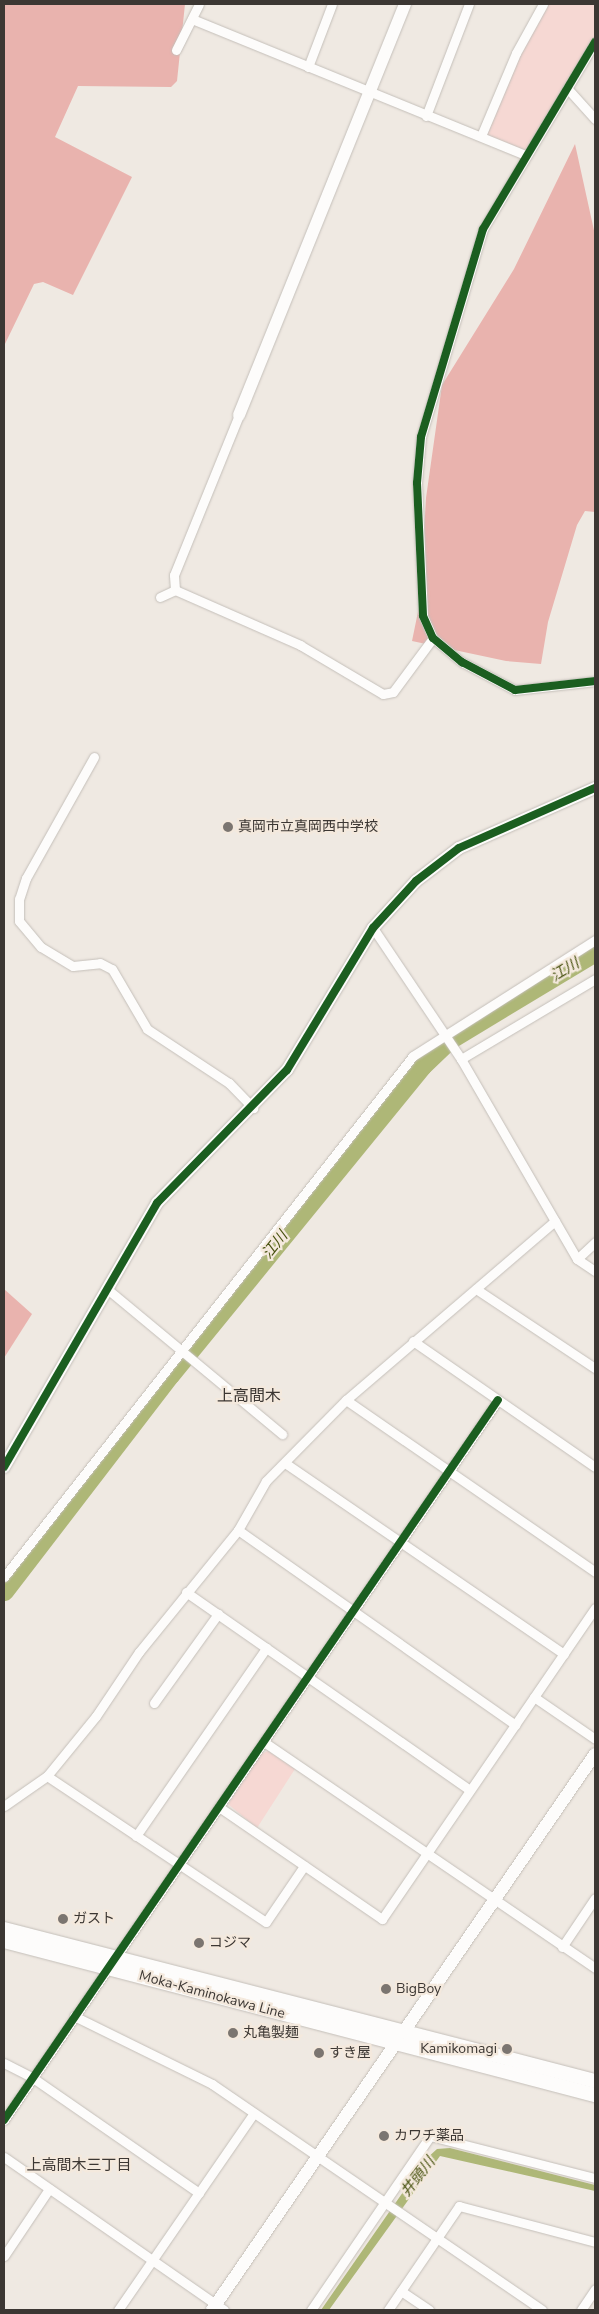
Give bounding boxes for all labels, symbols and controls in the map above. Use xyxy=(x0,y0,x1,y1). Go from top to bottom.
place label: 真岡市立真岡西中学校 xyxy=(238,819,378,835)
marker: 真岡市立真岡西中学校 xyxy=(222,821,234,833)
water label: 江川 xyxy=(548,955,582,985)
water label: 江川 xyxy=(259,1228,291,1262)
district label: 上高間木 xyxy=(217,1386,281,1406)
place label: ガスト xyxy=(73,1911,115,1927)
marker: ガスト xyxy=(57,1913,69,1925)
place label: コジマ xyxy=(209,1935,251,1951)
marker: コジマ xyxy=(193,1937,205,1949)
street label: Moka-Kaminokawa Line xyxy=(137,1967,287,2023)
place label: BigBoy xyxy=(396,1981,441,1997)
marker: BigBoy xyxy=(380,1983,392,1995)
place label: 丸亀製麺 xyxy=(243,2025,299,2041)
marker: 丸亀製麺 xyxy=(227,2027,239,2039)
place label: Kamikomagi xyxy=(420,2041,497,2057)
marker: Kamikomagi xyxy=(501,2043,513,2055)
place label: すき屋 xyxy=(329,2045,371,2061)
marker: すき屋 xyxy=(313,2047,325,2059)
place label: カワチ薬品 xyxy=(394,2128,464,2144)
marker: カワチ薬品 xyxy=(378,2130,390,2142)
water label: 井頭川 xyxy=(397,2154,439,2200)
district label: 上高間木三丁目 xyxy=(27,2157,131,2175)

